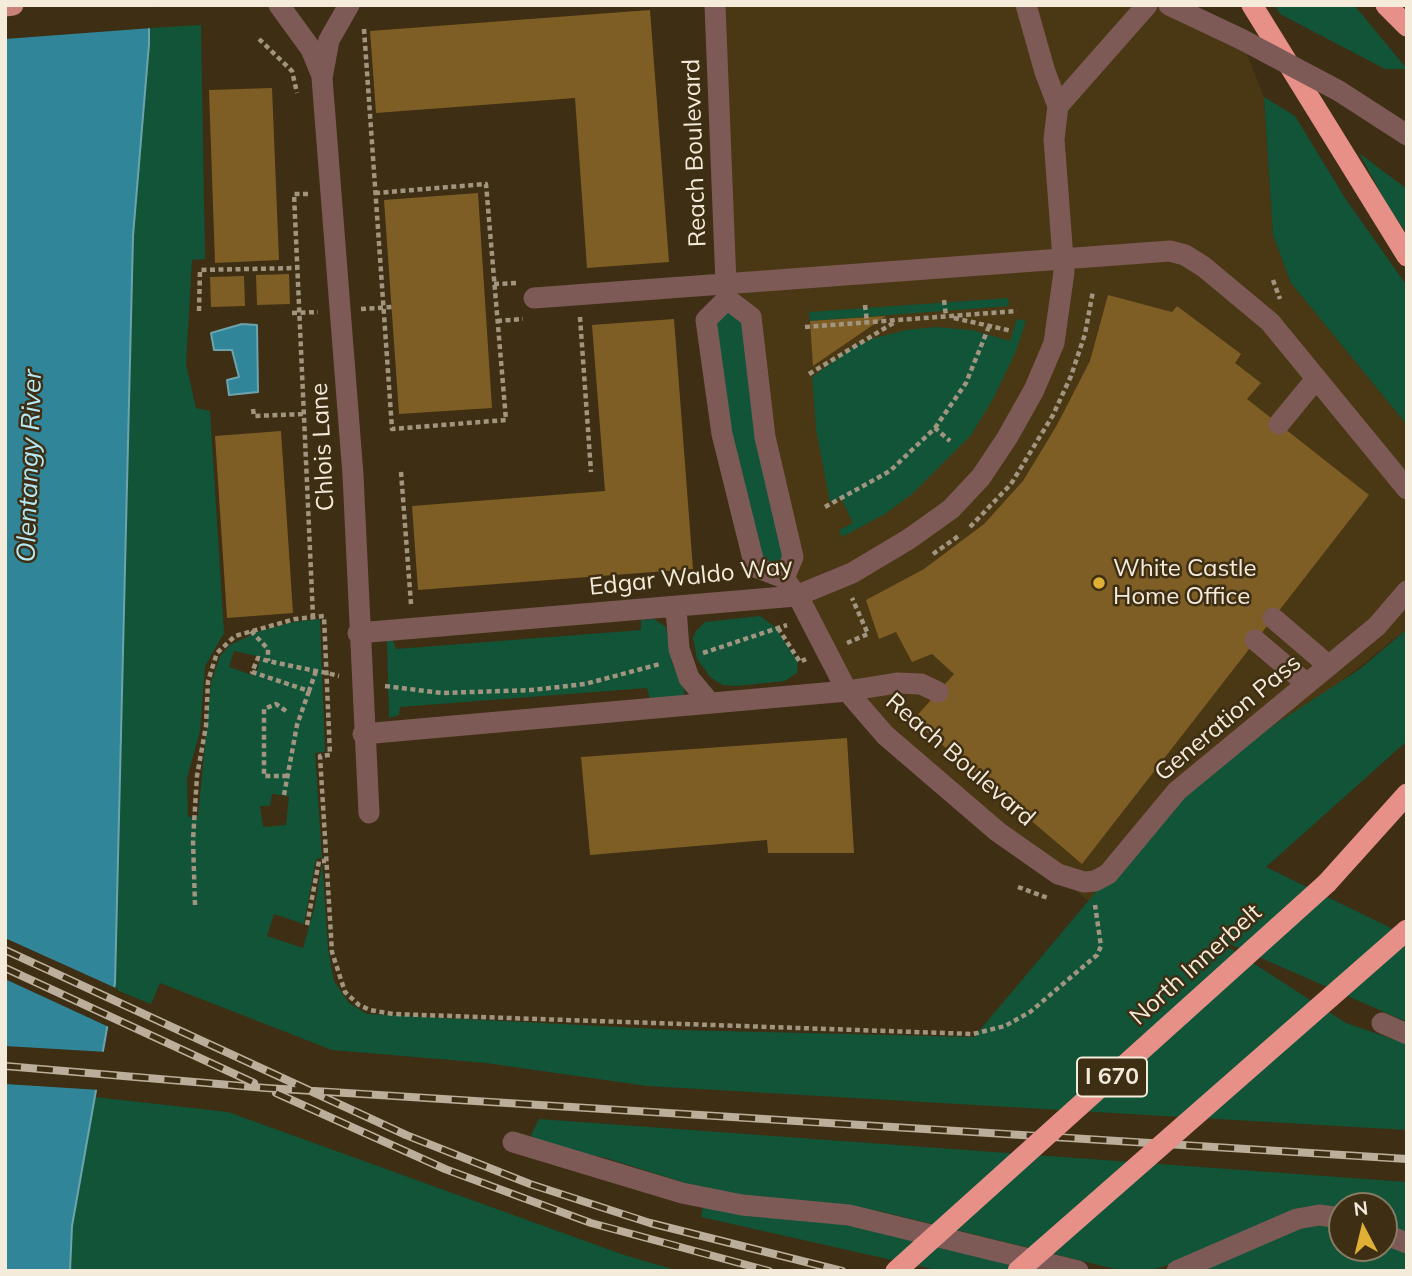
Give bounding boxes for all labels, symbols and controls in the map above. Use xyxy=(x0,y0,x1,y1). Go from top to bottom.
street label: Reach Boulevard xyxy=(677,58,713,248)
water label: Olentangy River xyxy=(11,369,49,563)
street label: Chlois Lane xyxy=(305,382,341,512)
street label: Edgar Waldo Way xyxy=(588,552,794,602)
place label: White Castle Home Office xyxy=(1113,555,1256,611)
marker: White Castle Home Office xyxy=(1091,575,1107,591)
street label: Generation Pass xyxy=(1149,648,1307,788)
street label: Reach Boulevard xyxy=(879,687,1041,833)
street label: North Innerbelt xyxy=(1124,898,1268,1032)
road number: I 670 xyxy=(1077,1058,1147,1096)
north arrow xyxy=(1328,1192,1398,1262)
text: N xyxy=(1352,1195,1369,1221)

